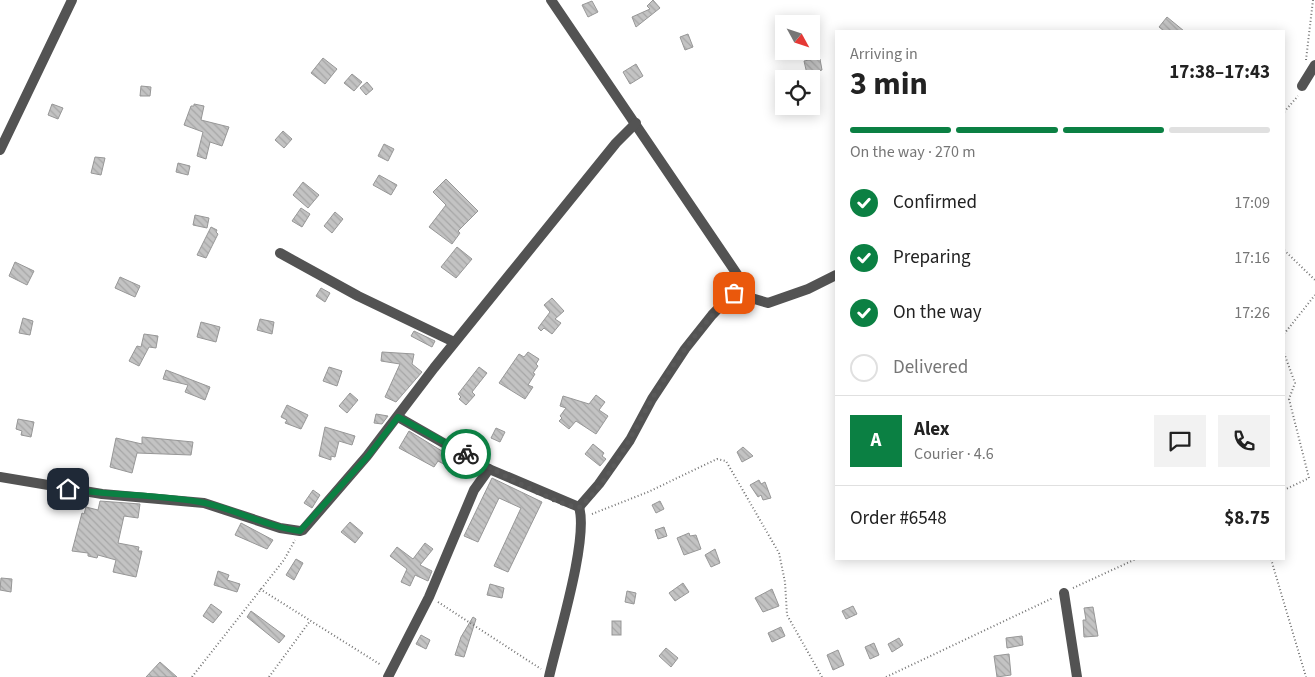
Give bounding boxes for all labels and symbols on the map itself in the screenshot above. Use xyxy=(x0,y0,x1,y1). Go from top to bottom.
north arrow xyxy=(775,15,820,60)
pin xyxy=(713,272,755,314)
courier xyxy=(441,429,491,479)
pin xyxy=(47,468,89,510)

